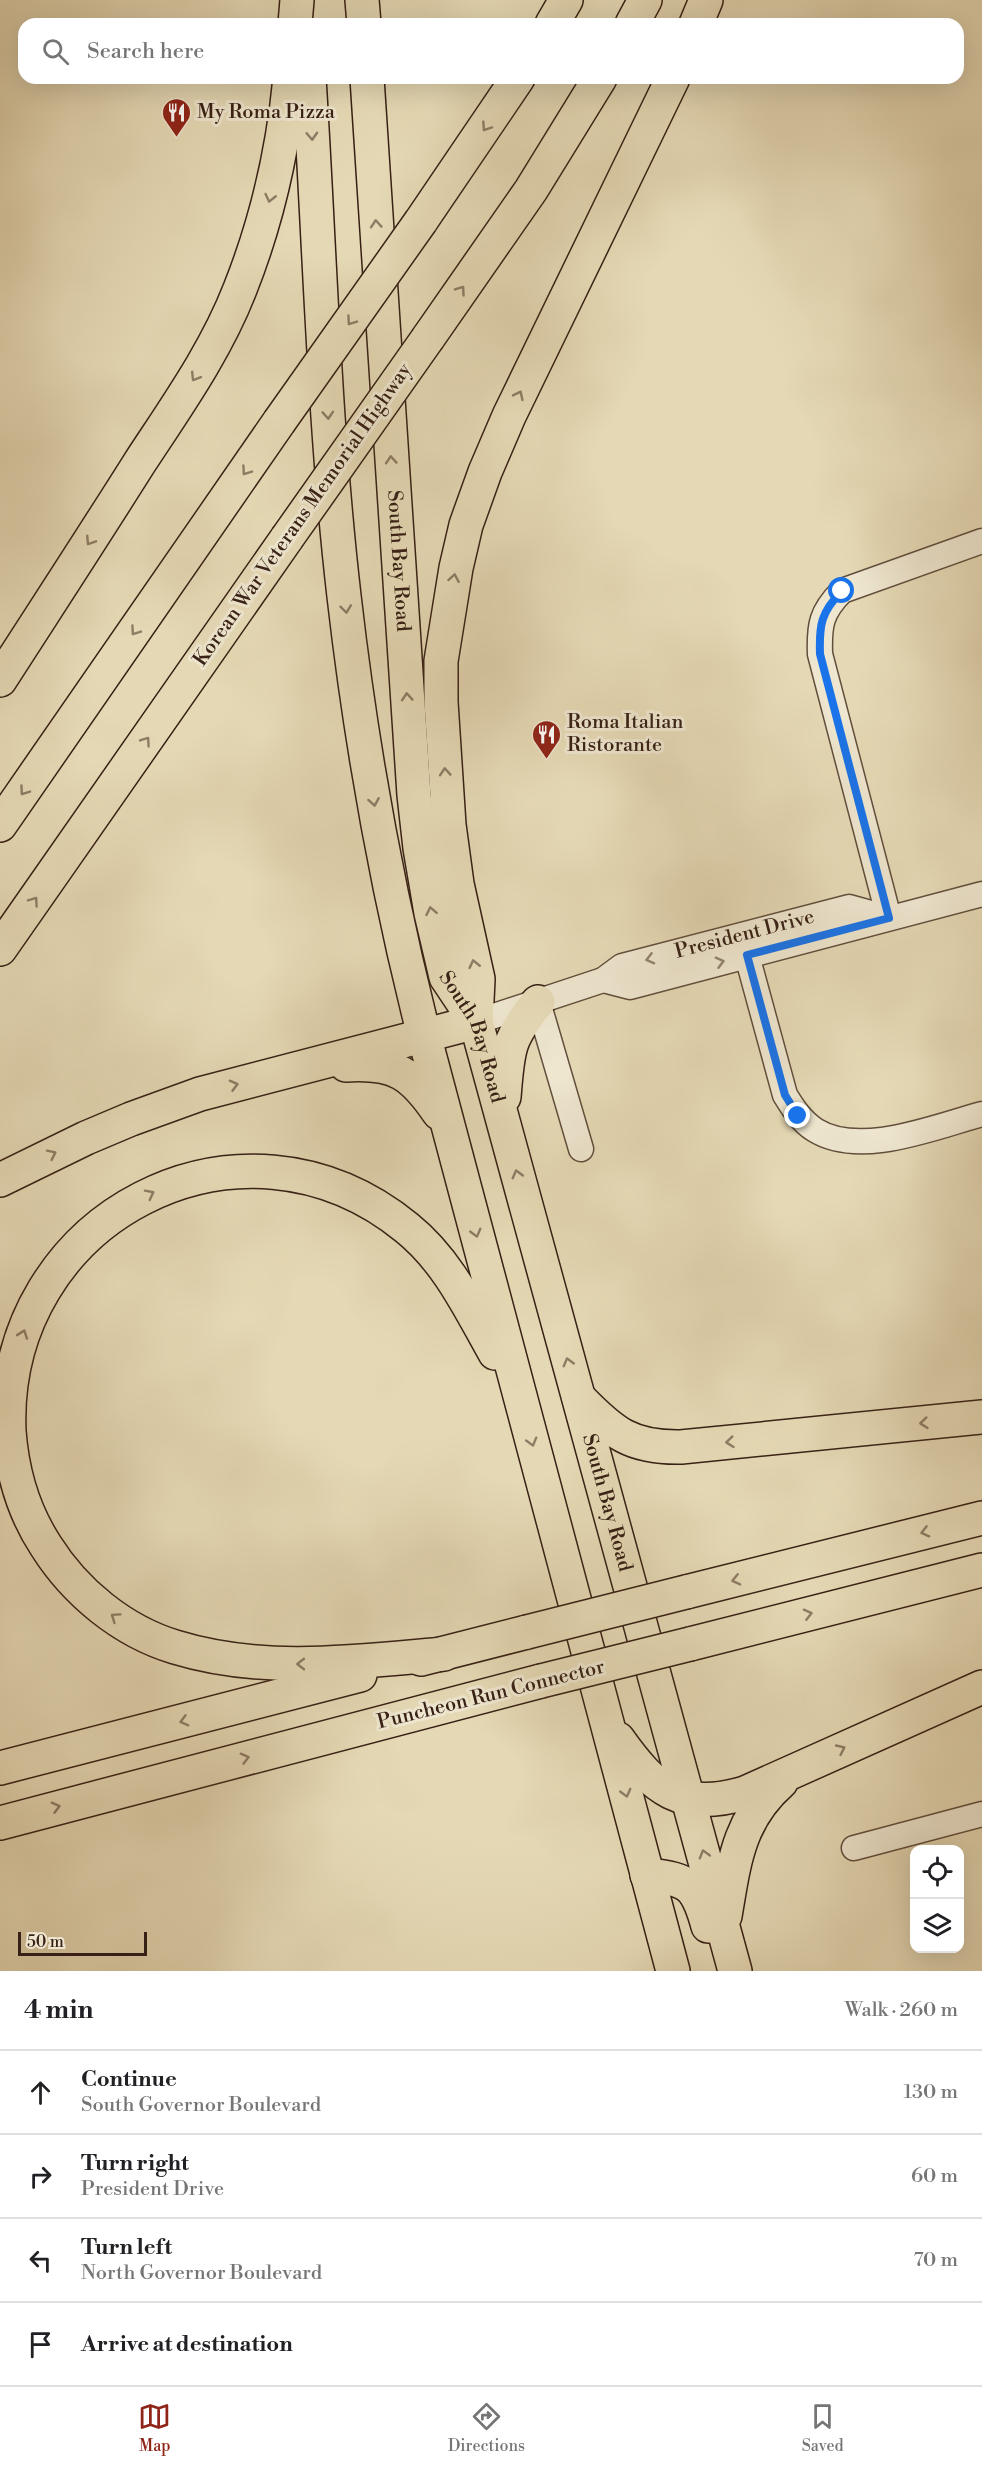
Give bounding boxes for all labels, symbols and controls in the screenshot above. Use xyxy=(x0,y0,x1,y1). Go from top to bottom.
search box xyxy=(18,18,964,84)
icon: search xyxy=(39,35,72,68)
text: Search here xyxy=(87,38,204,65)
restaurant icon: My Roma Pizza xyxy=(160,96,192,138)
place label: My Roma Pizza xyxy=(197,100,336,125)
one-way arrow xyxy=(482,120,493,131)
one-way arrow xyxy=(306,132,319,141)
one-way arrow xyxy=(264,192,277,202)
one-way arrow xyxy=(370,219,383,228)
one-way arrow xyxy=(454,285,465,296)
one-way arrow xyxy=(347,314,358,325)
street label: Korean War Veterans Memorial Highway xyxy=(188,358,418,671)
one-way arrow xyxy=(190,371,202,381)
one-way arrow xyxy=(512,390,524,401)
one-way arrow xyxy=(322,410,335,419)
one-way arrow xyxy=(385,456,398,465)
one-way arrow xyxy=(242,464,253,475)
street label: South Bay Road xyxy=(382,489,416,633)
one-way arrow xyxy=(85,535,97,545)
one-way arrow xyxy=(447,573,460,583)
route start xyxy=(828,577,854,603)
one-way arrow xyxy=(339,605,352,614)
one-way arrow xyxy=(131,625,142,636)
one-way arrow xyxy=(401,692,414,701)
place label: Roma Italian Ristorante xyxy=(567,710,683,758)
restaurant icon: Roma Italian Ristorante xyxy=(530,718,562,760)
one-way arrow xyxy=(139,737,150,748)
one-way arrow xyxy=(438,767,451,776)
one-way arrow xyxy=(20,785,31,796)
one-way arrow xyxy=(367,797,380,807)
one-way arrow xyxy=(27,896,38,907)
street label: President Drive xyxy=(672,904,817,964)
one-way arrow xyxy=(425,907,438,917)
one-way arrow xyxy=(645,951,655,964)
one-way arrow xyxy=(715,957,725,970)
one-way arrow xyxy=(469,959,482,969)
street label: South Bay Road xyxy=(433,966,510,1106)
one-way arrow xyxy=(228,1080,239,1092)
route end xyxy=(784,1102,810,1128)
one-way arrow xyxy=(46,1150,57,1162)
one-way arrow xyxy=(512,1169,524,1180)
one-way arrow xyxy=(144,1190,154,1201)
one-way arrow xyxy=(469,1227,481,1238)
one-way arrow xyxy=(15,1330,28,1340)
one-way arrow xyxy=(563,1357,575,1368)
one-way arrow xyxy=(919,1416,928,1429)
street label: South Bay Road xyxy=(576,1431,638,1575)
one-way arrow xyxy=(725,1435,734,1448)
one-way arrow xyxy=(525,1436,537,1447)
one-way arrow xyxy=(920,1525,931,1537)
one-way arrow xyxy=(732,1573,742,1586)
one-way arrow xyxy=(802,1609,812,1622)
one-way arrow xyxy=(111,1613,122,1624)
street label: Puncheon Run Connector xyxy=(375,1655,608,1735)
one-way arrow xyxy=(297,1658,306,1670)
one-way arrow xyxy=(179,1714,189,1726)
one-way arrow xyxy=(835,1744,846,1756)
one-way arrow xyxy=(239,1753,250,1765)
one-way arrow xyxy=(618,1787,631,1797)
one-way arrow xyxy=(51,1802,61,1815)
map controls xyxy=(910,1845,964,1953)
button: locate xyxy=(910,1845,964,1899)
one-way arrow xyxy=(699,1849,711,1859)
button: layers xyxy=(910,1899,964,1953)
scale bar xyxy=(18,1929,147,1956)
text: 50 m xyxy=(27,1932,64,1952)
text: 4 min xyxy=(24,1994,94,2026)
text: Walk · 260 m xyxy=(845,1998,958,2023)
text: Continue xyxy=(81,2066,177,2093)
icon: ahead xyxy=(24,2076,57,2109)
text: 130 m xyxy=(903,2080,958,2105)
text: South Governor Boulevard xyxy=(81,2093,321,2118)
text: Turn right xyxy=(81,2150,189,2177)
icon: right xyxy=(24,2160,57,2193)
text: 60 m xyxy=(911,2164,958,2189)
text: President Drive xyxy=(81,2177,224,2202)
text: Turn left xyxy=(81,2234,172,2261)
icon: left xyxy=(24,2244,57,2277)
text: 70 m xyxy=(914,2248,958,2273)
text: North Governor Boulevard xyxy=(81,2261,322,2286)
icon: arrive xyxy=(24,2328,57,2361)
text: Arrive at destination xyxy=(81,2331,293,2358)
tab: Map xyxy=(138,2400,171,2456)
tab: Directions xyxy=(448,2400,525,2456)
tab: Saved xyxy=(802,2400,844,2456)

